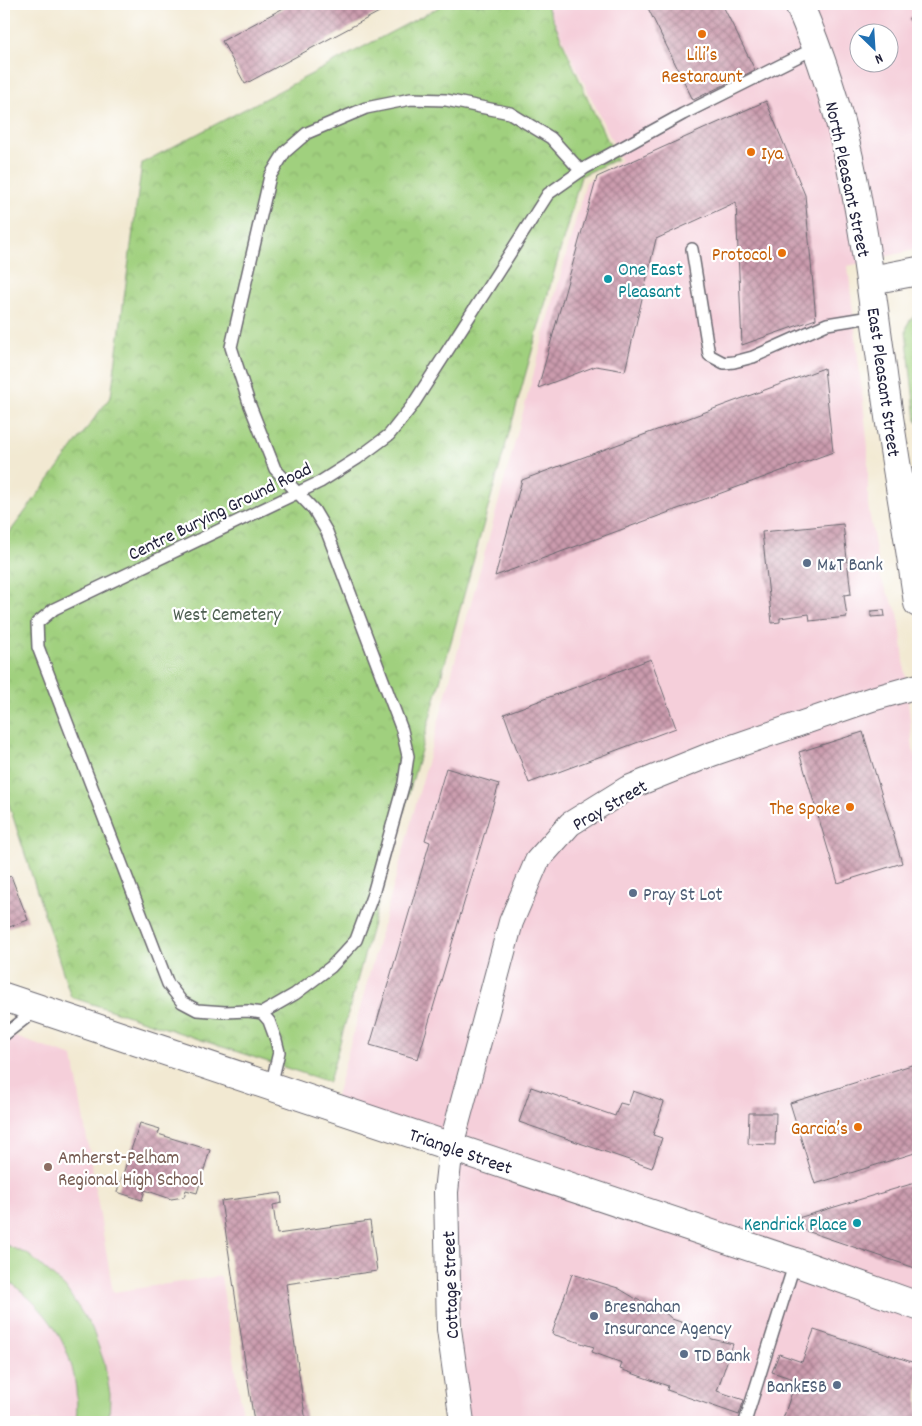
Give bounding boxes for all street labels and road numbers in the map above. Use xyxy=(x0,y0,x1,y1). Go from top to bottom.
street label: North Pleasant Street xyxy=(816,99,875,260)
street label: East Pleasant Street xyxy=(858,306,905,459)
street label: Centre Burying Ground Road xyxy=(124,457,317,569)
street label: Pray Street xyxy=(568,775,653,839)
street label: Triangle Street xyxy=(405,1123,515,1184)
street label: Cottage Street xyxy=(437,1230,468,1339)

